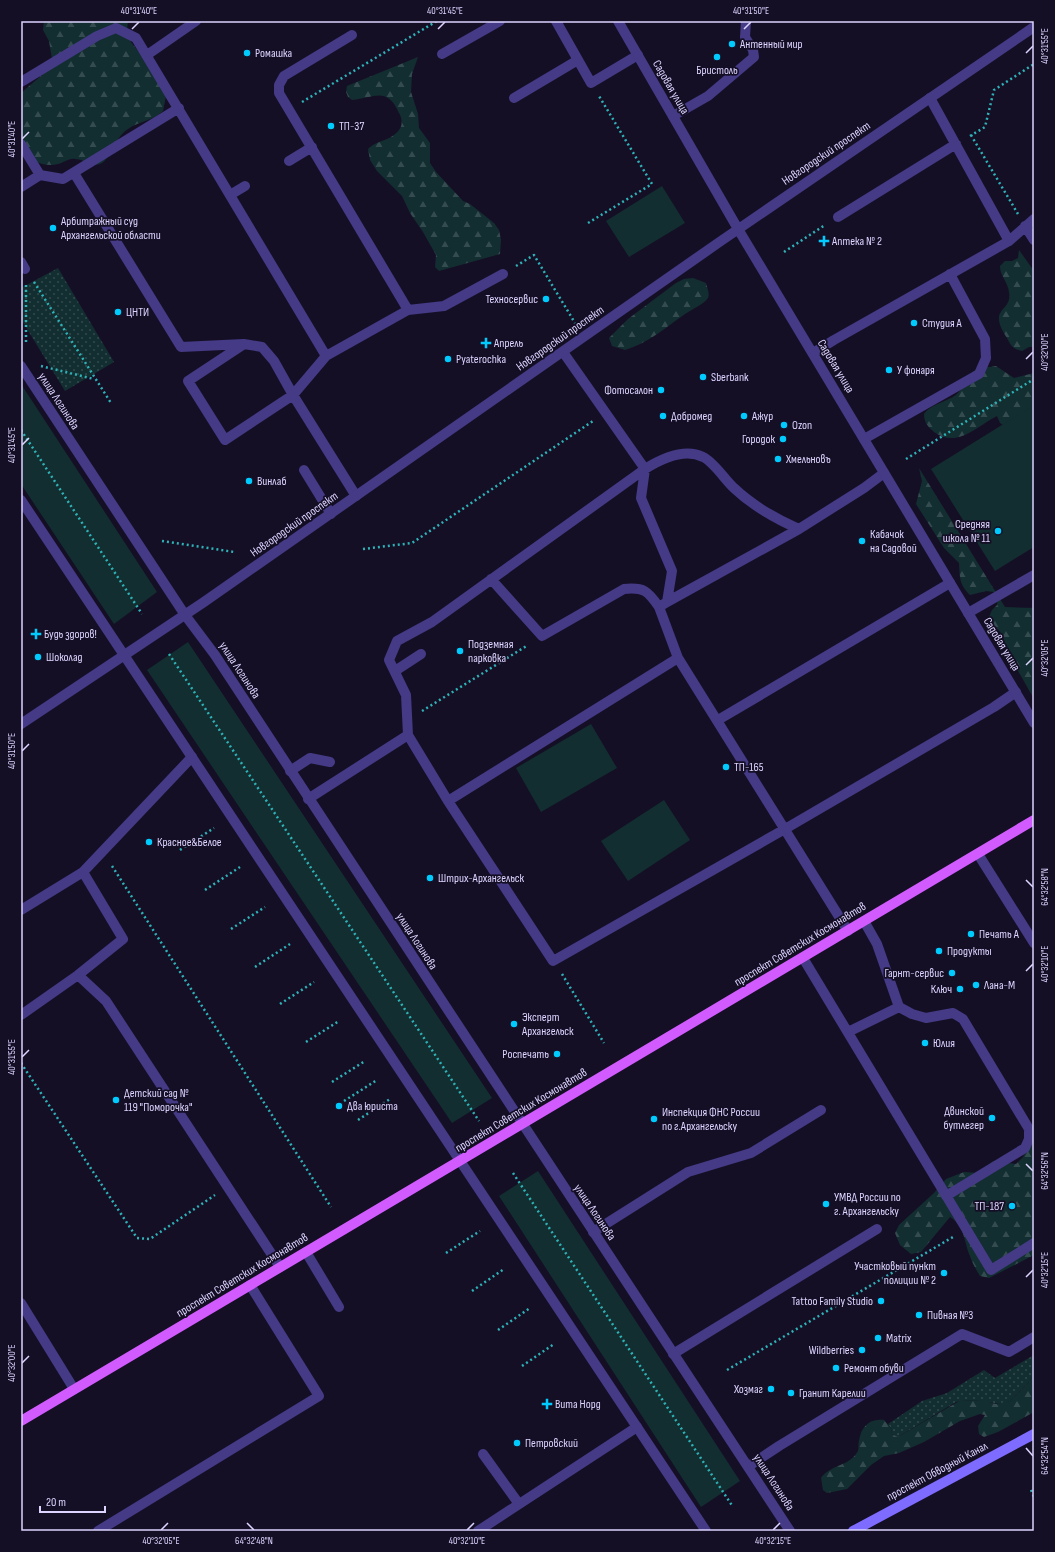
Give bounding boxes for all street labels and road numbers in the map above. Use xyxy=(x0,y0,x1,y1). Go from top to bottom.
street label: Садовая улица xyxy=(649,58,692,117)
street label: Новгородский проспект xyxy=(779,118,874,189)
street label: Новгородский проспект xyxy=(514,302,607,374)
street label: Садовая улица xyxy=(814,337,858,396)
street label: улица Логинова xyxy=(35,370,83,433)
street label: Новгородский проспект xyxy=(248,488,341,560)
street label: Садовая улица xyxy=(980,615,1024,674)
street label: улица Логинова xyxy=(216,639,264,702)
street label: проспект Советских Космонавтов xyxy=(732,899,869,990)
street label: улица Логинова xyxy=(393,910,441,973)
street label: проспект Советских Космонавтов xyxy=(453,1065,590,1156)
street label: улица Логинова xyxy=(570,1181,619,1244)
street label: проспект Советских Космонавтов xyxy=(174,1230,311,1321)
street label: проспект Обводный Канал xyxy=(884,1438,991,1504)
street label: улица Логинова xyxy=(750,1451,798,1514)

